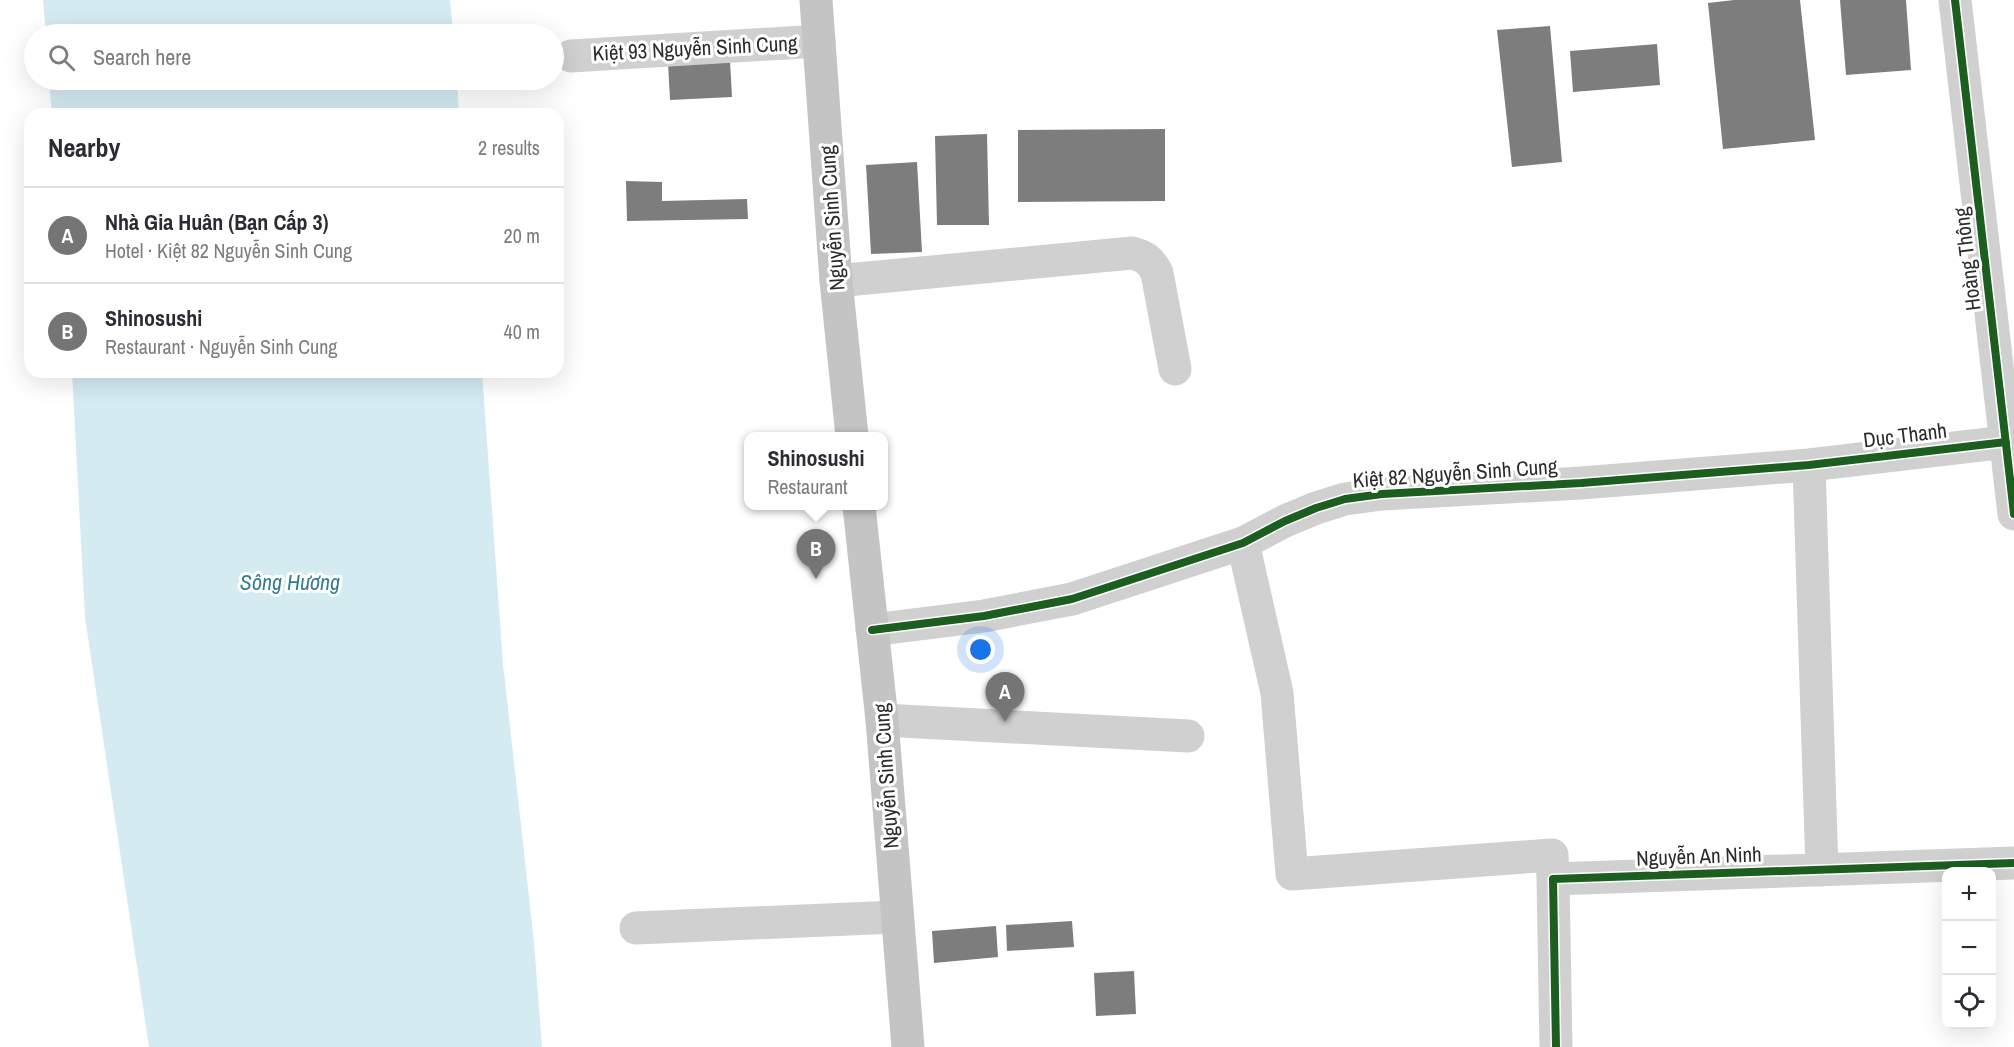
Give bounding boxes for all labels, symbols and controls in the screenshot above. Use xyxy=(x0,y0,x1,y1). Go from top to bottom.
search box xyxy=(24,24,564,90)
street label: Kiệt 93 Nguyễn Sinh Cung xyxy=(592,28,798,68)
icon: search xyxy=(45,41,78,74)
text: Search here xyxy=(93,42,191,72)
text: Nearby xyxy=(48,130,120,165)
text: 2 results xyxy=(478,134,540,161)
street label: Nguyễn Sinh Cung xyxy=(812,144,852,292)
street label: Hoàng Thông xyxy=(1946,205,1988,312)
text: Nhà Gia Huân (Bạn Cấp 3) xyxy=(105,207,329,237)
text: A xyxy=(62,222,73,249)
text: 20 m xyxy=(504,222,540,249)
text: Hotel · Kiệt 82 Nguyễn Sinh Cung xyxy=(105,237,352,264)
text: Shinosushi xyxy=(105,303,202,333)
text: B xyxy=(62,318,73,345)
text: 40 m xyxy=(504,318,540,345)
text: Restaurant · Nguyễn Sinh Cung xyxy=(105,333,337,360)
street label: Dục Thanh xyxy=(1862,415,1948,455)
popup xyxy=(744,432,888,510)
text: Shinosushi xyxy=(767,443,865,473)
street label: Kiệt 82 Nguyễn Sinh Cung xyxy=(1352,451,1559,495)
text: Restaurant xyxy=(767,473,848,500)
pin: B xyxy=(796,530,836,579)
water label: Sông Hương xyxy=(240,567,340,597)
your location xyxy=(966,635,995,664)
pin: A xyxy=(986,672,1024,722)
street label: Nguyễn Sinh Cung xyxy=(866,702,906,850)
street label: Nguyễn An Ninh xyxy=(1636,839,1762,873)
map controls xyxy=(1942,867,1996,1029)
button: + xyxy=(1942,867,1996,921)
button: − xyxy=(1942,921,1996,975)
button: locate xyxy=(1942,975,1996,1029)

